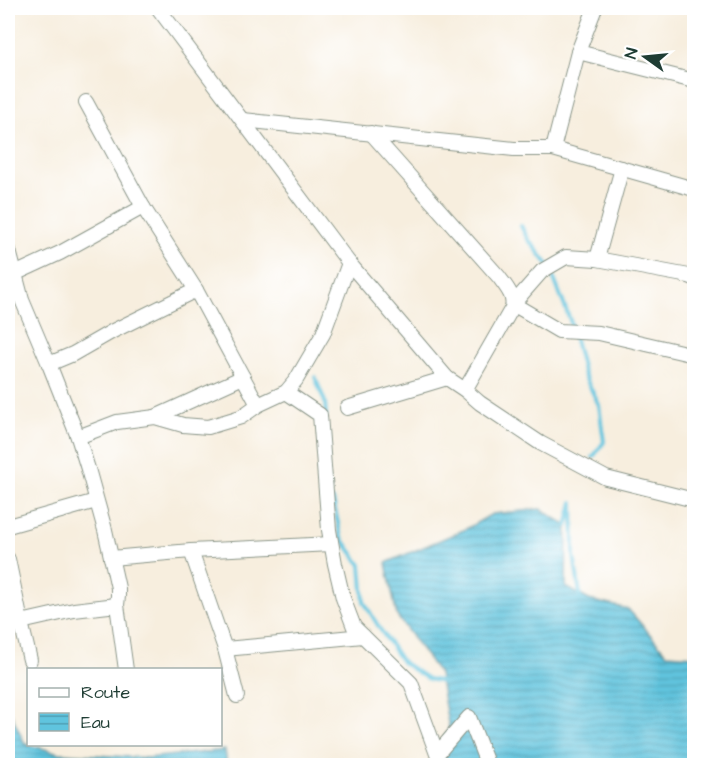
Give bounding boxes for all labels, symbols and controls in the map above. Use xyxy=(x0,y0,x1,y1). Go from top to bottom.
north arrow xyxy=(615,27,675,87)
text: N xyxy=(620,46,643,61)
legend xyxy=(27,668,222,746)
text: Route xyxy=(81,680,130,705)
text: Eau xyxy=(81,710,110,735)

